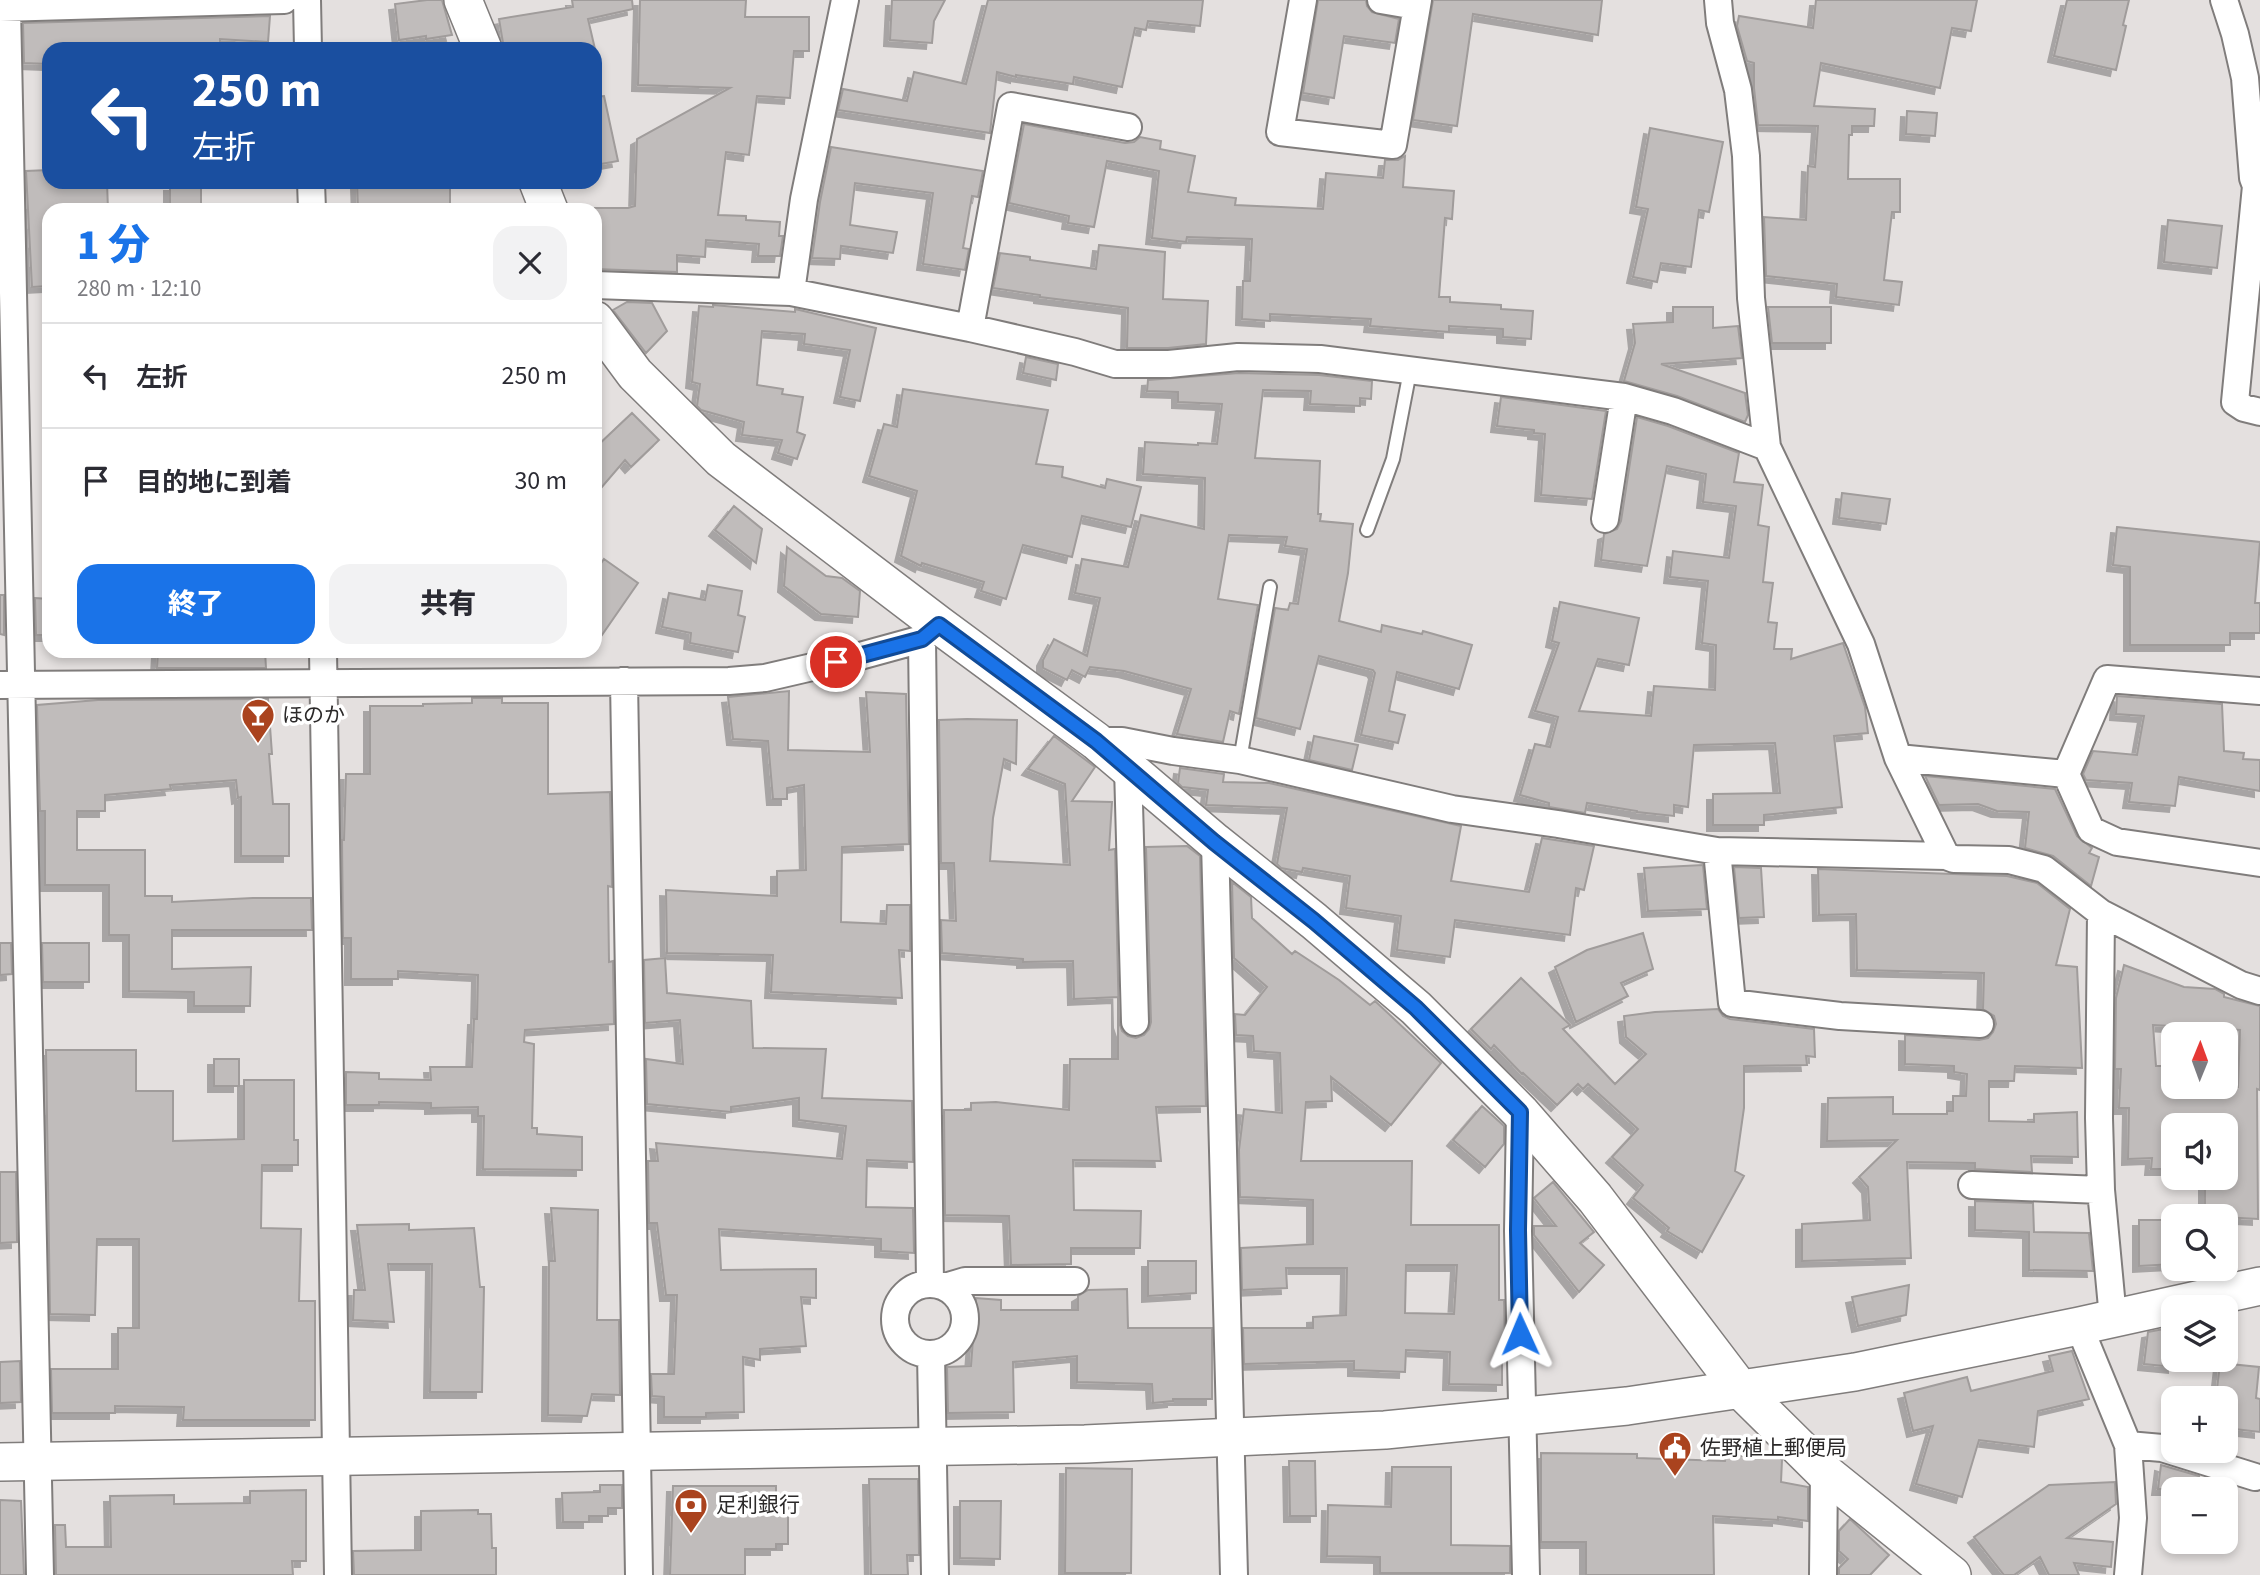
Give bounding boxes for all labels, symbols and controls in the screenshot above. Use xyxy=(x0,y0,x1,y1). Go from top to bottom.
text: 250 m xyxy=(192,56,321,126)
icon: left xyxy=(77,70,168,161)
text: 左折 xyxy=(192,125,256,171)
text: 1 分 xyxy=(77,216,150,276)
button: close xyxy=(493,226,567,300)
text: 280 m · 12:10 xyxy=(77,272,201,305)
icon: left xyxy=(77,357,115,395)
text: 250 m xyxy=(501,357,567,394)
text: 左折 xyxy=(136,359,188,396)
icon: arrive xyxy=(77,462,115,500)
text: 30 m xyxy=(514,462,567,499)
text: 目的地に到着 xyxy=(136,464,292,501)
button: 終了 xyxy=(77,564,315,644)
button: 共有 xyxy=(329,564,567,644)
pin xyxy=(806,632,866,692)
icon: arrive xyxy=(817,643,855,681)
bar icon: ほのか xyxy=(239,696,277,745)
place label: ほのか xyxy=(282,700,345,730)
north arrow xyxy=(2161,1022,2238,1099)
map controls xyxy=(2161,1022,2238,1554)
button: sound xyxy=(2161,1113,2238,1190)
button: search xyxy=(2161,1204,2238,1281)
button: layers xyxy=(2161,1295,2238,1372)
position arrow xyxy=(1483,1297,1557,1371)
button: + xyxy=(2161,1386,2238,1463)
public building icon: 佐野植上郵便局 xyxy=(1656,1429,1694,1478)
place label: 佐野植上郵便局 xyxy=(1700,1433,1847,1463)
button: − xyxy=(2161,1477,2238,1554)
bank icon: 足利銀行 xyxy=(672,1486,710,1535)
place label: 足利銀行 xyxy=(716,1490,800,1520)

